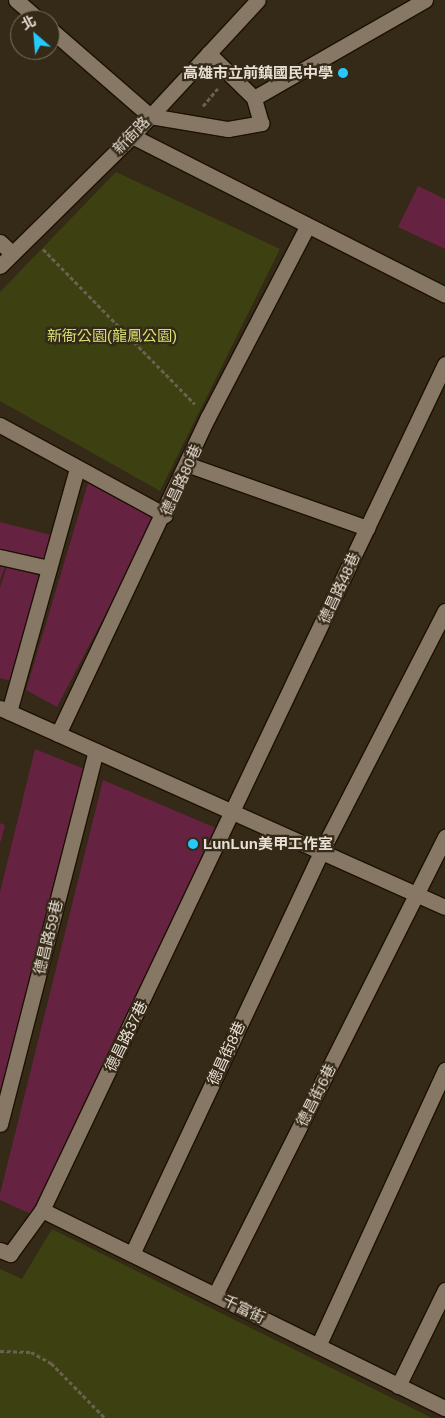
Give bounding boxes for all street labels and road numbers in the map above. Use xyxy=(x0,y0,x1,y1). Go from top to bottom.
street label: 新衙路 xyxy=(109,113,153,157)
street label: 德昌路80巷 xyxy=(157,441,205,519)
street label: 德昌路48巷 xyxy=(315,549,363,627)
street label: 德昌路59巷 xyxy=(30,898,66,976)
street label: 德昌路37巷 xyxy=(101,998,151,1074)
street label: 德昌街8巷 xyxy=(203,1018,249,1088)
street label: 德昌街6巷 xyxy=(292,1060,340,1130)
street label: 千富街 xyxy=(220,1291,268,1327)

